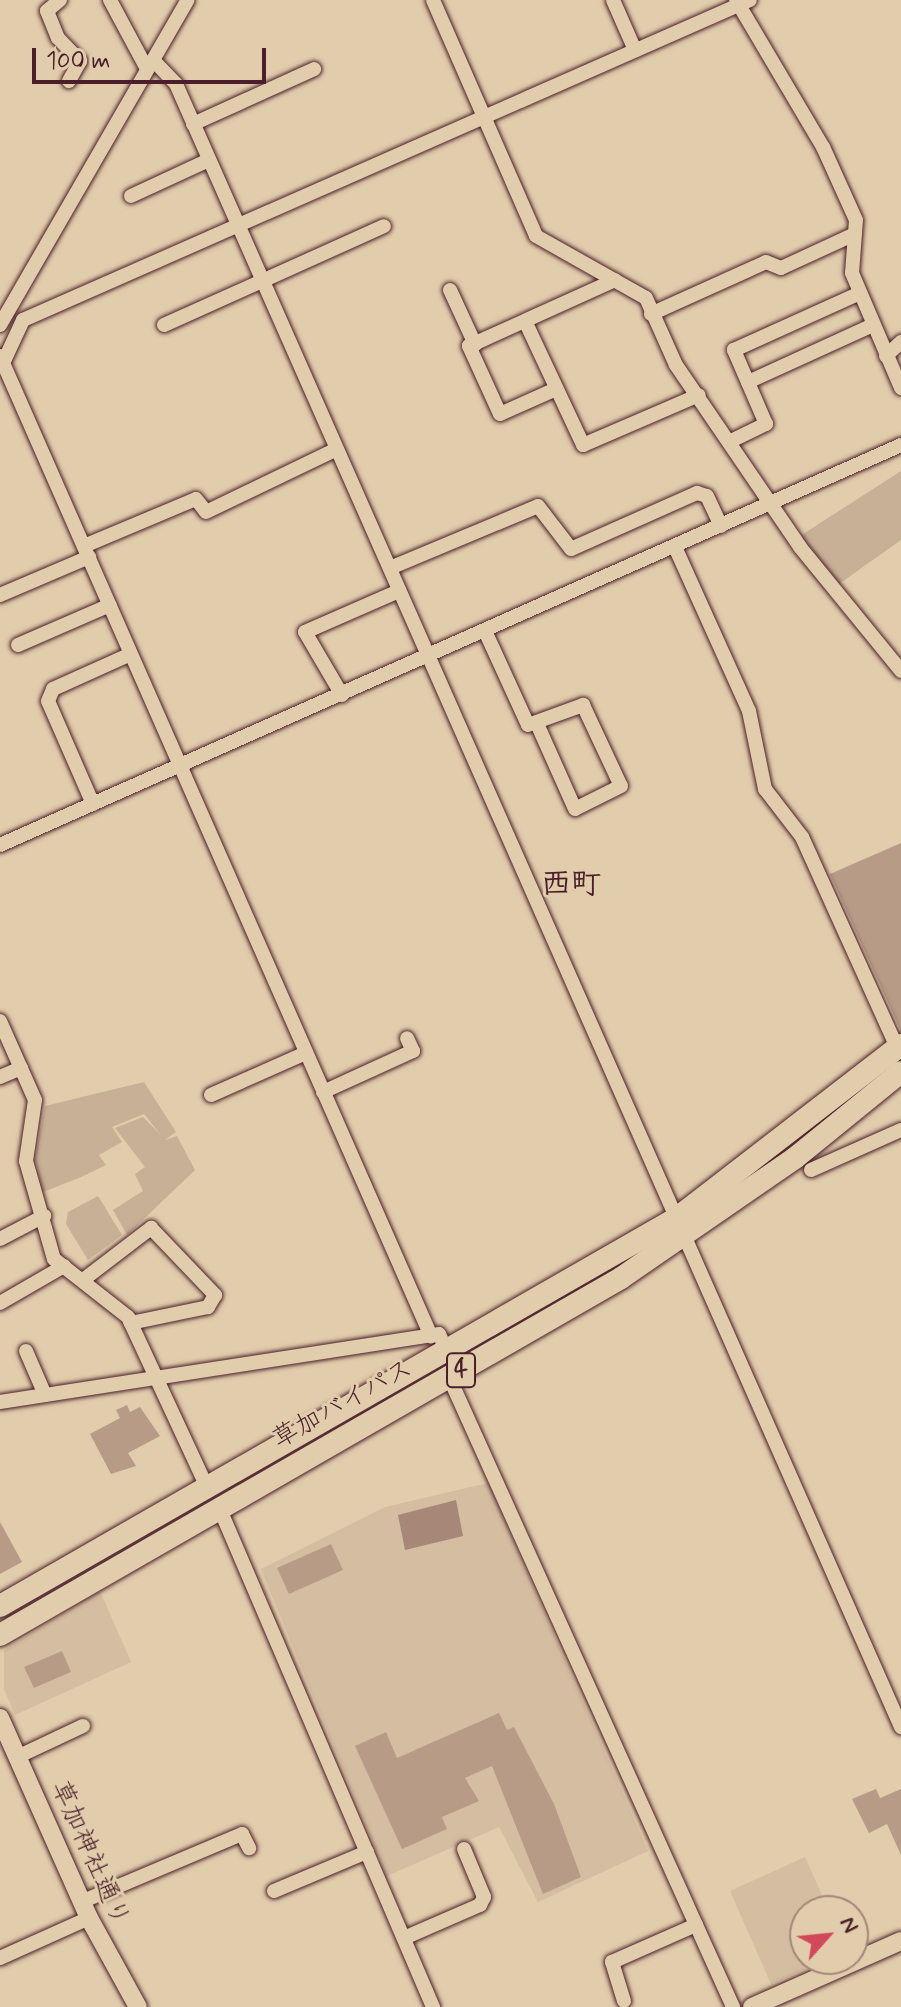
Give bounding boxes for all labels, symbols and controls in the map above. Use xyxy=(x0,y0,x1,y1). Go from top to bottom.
scale bar xyxy=(36,32,270,82)
text: 100 m xyxy=(46,46,110,77)
district label: 西町 xyxy=(541,867,601,903)
road number: 4 xyxy=(445,1350,477,1390)
street label: 草加バイパス xyxy=(267,1354,419,1456)
street label: 草加神社通り xyxy=(43,1776,135,1932)
north arrow xyxy=(789,1895,869,1975)
text: N xyxy=(833,1912,864,1938)

